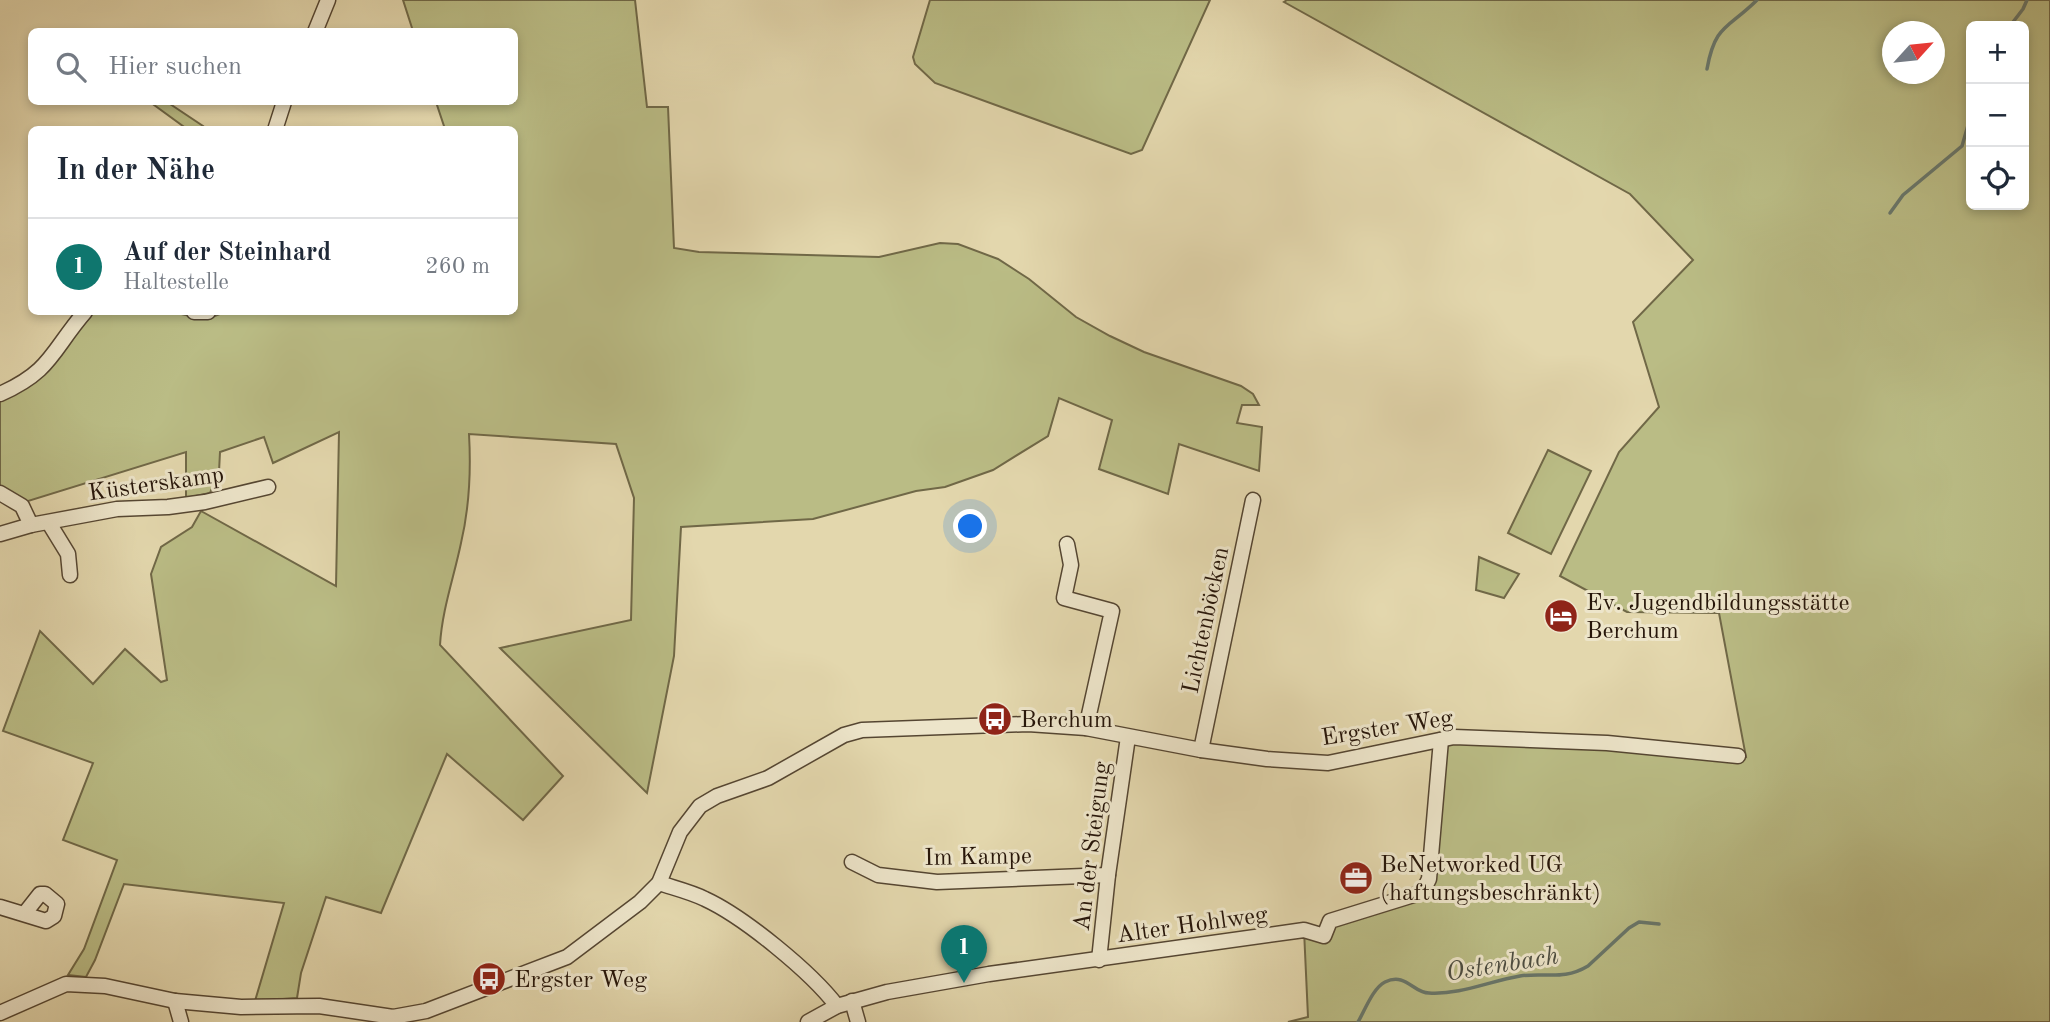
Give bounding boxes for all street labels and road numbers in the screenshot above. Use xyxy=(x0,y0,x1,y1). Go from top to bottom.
street label: Küsterskamp xyxy=(87,464,226,506)
street label: Lichtenböcken xyxy=(1180,545,1234,696)
street label: Ergster Weg xyxy=(1320,707,1455,751)
street label: An der Steigung xyxy=(1071,760,1115,932)
street label: Im Kampe xyxy=(924,845,1032,871)
street label: Alter Hohlweg xyxy=(1115,903,1270,948)

